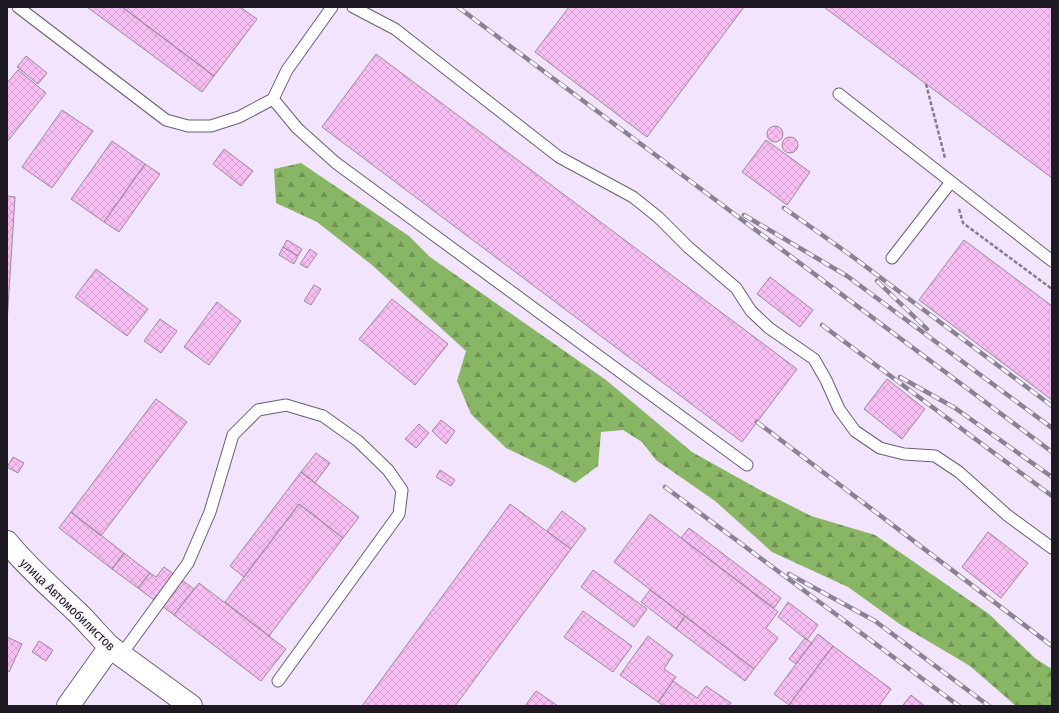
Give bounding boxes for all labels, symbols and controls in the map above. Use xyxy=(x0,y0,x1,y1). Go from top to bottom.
street label: улица Автомобилистов xyxy=(17,555,118,654)

